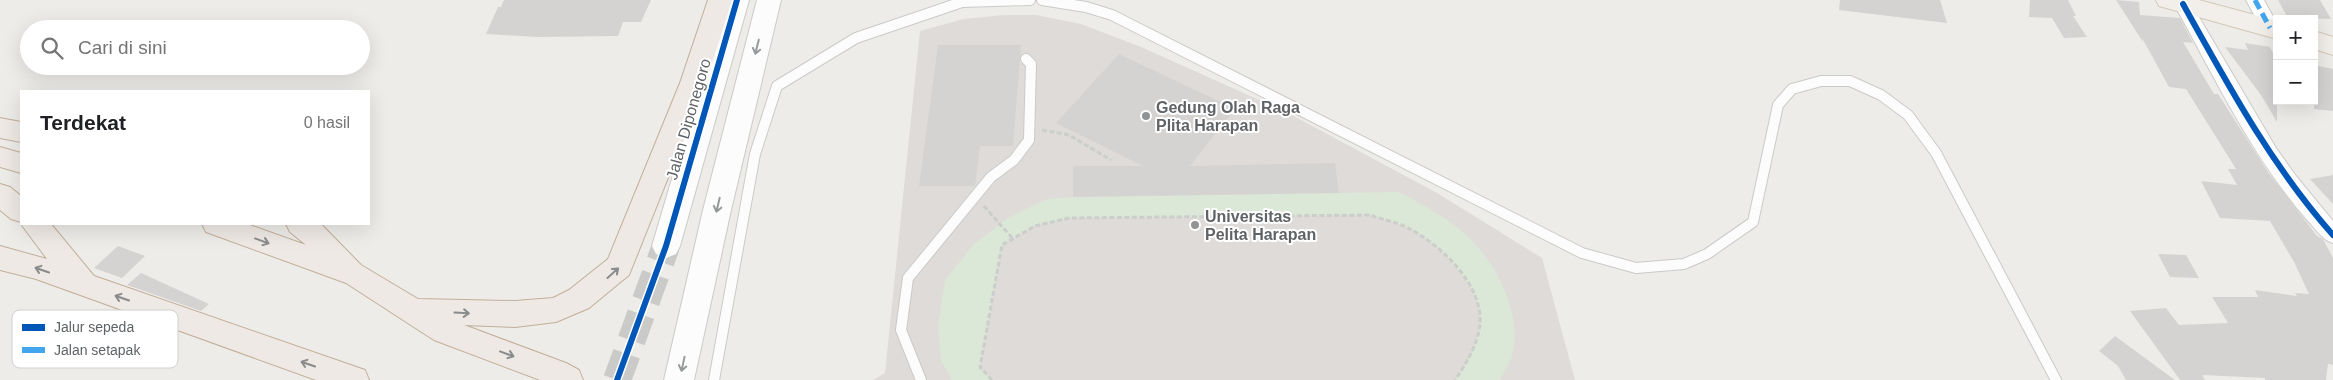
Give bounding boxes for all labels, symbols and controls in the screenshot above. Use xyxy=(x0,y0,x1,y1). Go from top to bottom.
map controls xyxy=(2273,15,2318,105)
button: + xyxy=(2273,15,2318,60)
search box xyxy=(20,20,370,75)
icon: search xyxy=(38,34,66,62)
text: Cari di sini xyxy=(78,37,167,58)
one-way arrow xyxy=(752,39,761,55)
street label: Jalan Diponegoro xyxy=(663,56,714,182)
button: − xyxy=(2273,60,2318,105)
place label: Gedung Olah Raga Plita Harapan xyxy=(1156,99,1300,134)
marker: Gedung Olah Raga Plita Harapan xyxy=(1140,110,1152,122)
text: Terdekat xyxy=(40,111,126,134)
text: 0 hasil xyxy=(304,114,350,131)
one-way arrow xyxy=(713,196,722,212)
place label: Universitas Pelita Harapan xyxy=(1205,208,1316,243)
marker: Universitas Pelita Harapan xyxy=(1189,219,1201,231)
one-way arrow xyxy=(254,237,269,246)
one-way arrow xyxy=(35,265,51,274)
one-way arrow xyxy=(606,267,619,279)
one-way arrow xyxy=(115,293,130,302)
one-way arrow xyxy=(454,309,470,318)
legend xyxy=(12,310,178,368)
text: Jalur sepeda xyxy=(54,319,134,335)
text: Jalan setapak xyxy=(54,342,141,358)
one-way arrow xyxy=(499,350,515,359)
one-way arrow xyxy=(678,355,687,371)
one-way arrow xyxy=(301,359,316,368)

